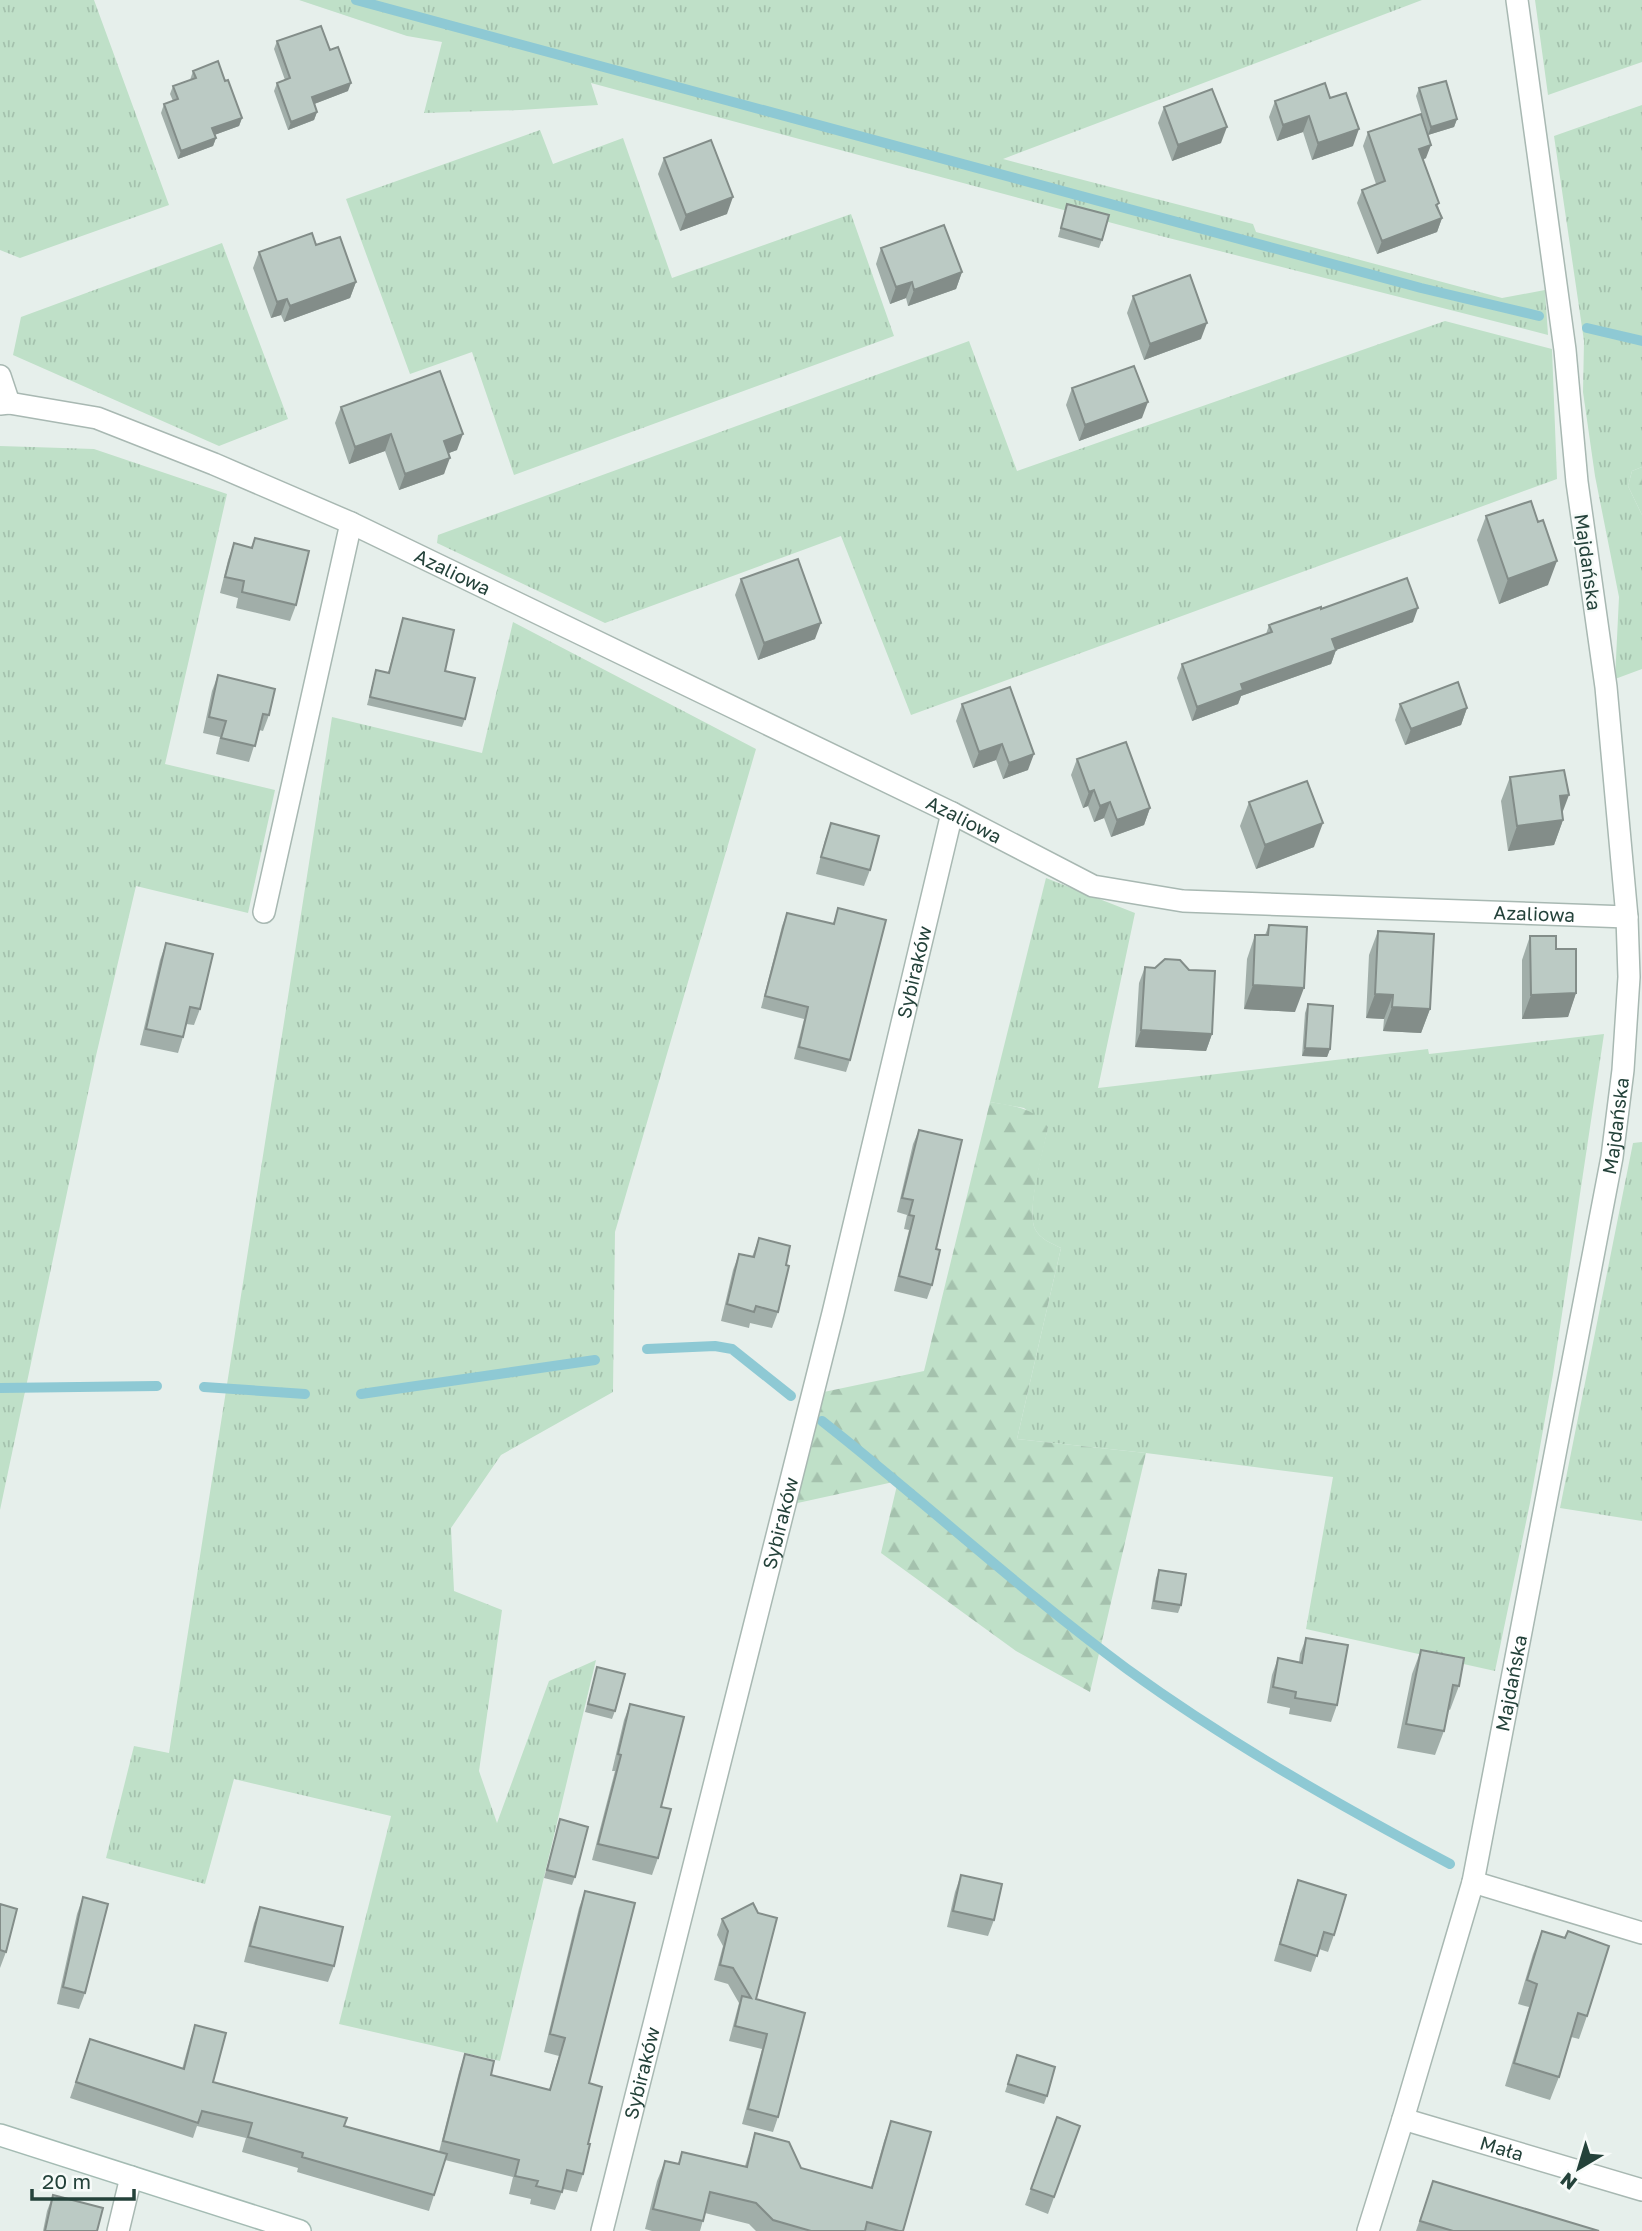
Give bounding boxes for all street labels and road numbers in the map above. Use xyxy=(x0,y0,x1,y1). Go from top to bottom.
street label: Majdańska xyxy=(1570,512,1607,612)
street label: Azaliowa xyxy=(411,543,495,600)
street label: Azaliowa xyxy=(923,790,1006,848)
street label: Azaliowa xyxy=(1493,900,1575,926)
street label: Sybiraków xyxy=(892,923,936,1021)
street label: Majdańska xyxy=(1597,1076,1633,1176)
street label: Sybiraków xyxy=(757,1474,802,1572)
street label: Majdańska xyxy=(1490,1633,1531,1733)
street label: Sybiraków xyxy=(619,2024,664,2121)
street label: Mała xyxy=(1477,2131,1526,2165)

